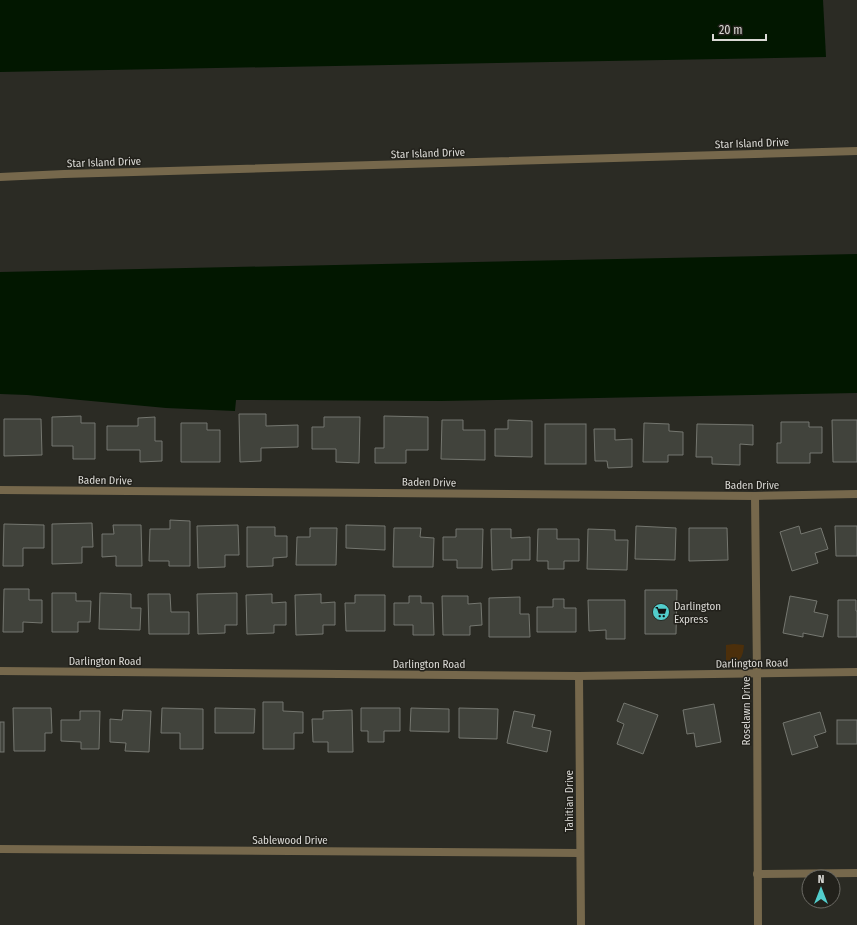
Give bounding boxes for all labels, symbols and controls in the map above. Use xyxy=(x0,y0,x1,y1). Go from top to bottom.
scale bar xyxy=(713,16,766,42)
text: 20 m xyxy=(719,23,743,37)
street label: Star Island Drive xyxy=(715,136,789,151)
street label: Star Island Drive xyxy=(391,146,465,161)
street label: Star Island Drive xyxy=(67,155,141,170)
street label: Baden Drive xyxy=(78,474,132,487)
street label: Baden Drive xyxy=(402,476,456,489)
street label: Baden Drive xyxy=(725,479,779,492)
place label: Darlington Express xyxy=(674,600,721,626)
supermarket icon: Darlington Express xyxy=(651,602,671,622)
street label: Darlington Road xyxy=(69,655,141,668)
street label: Darlington Road xyxy=(716,656,788,671)
street label: Darlington Road xyxy=(393,658,465,671)
street label: Roselawn Drive xyxy=(740,677,753,745)
street label: Tahitian Drive xyxy=(563,770,576,832)
street label: Sablewood Drive xyxy=(252,834,328,847)
north arrow xyxy=(801,869,841,909)
text: N xyxy=(818,873,824,886)

